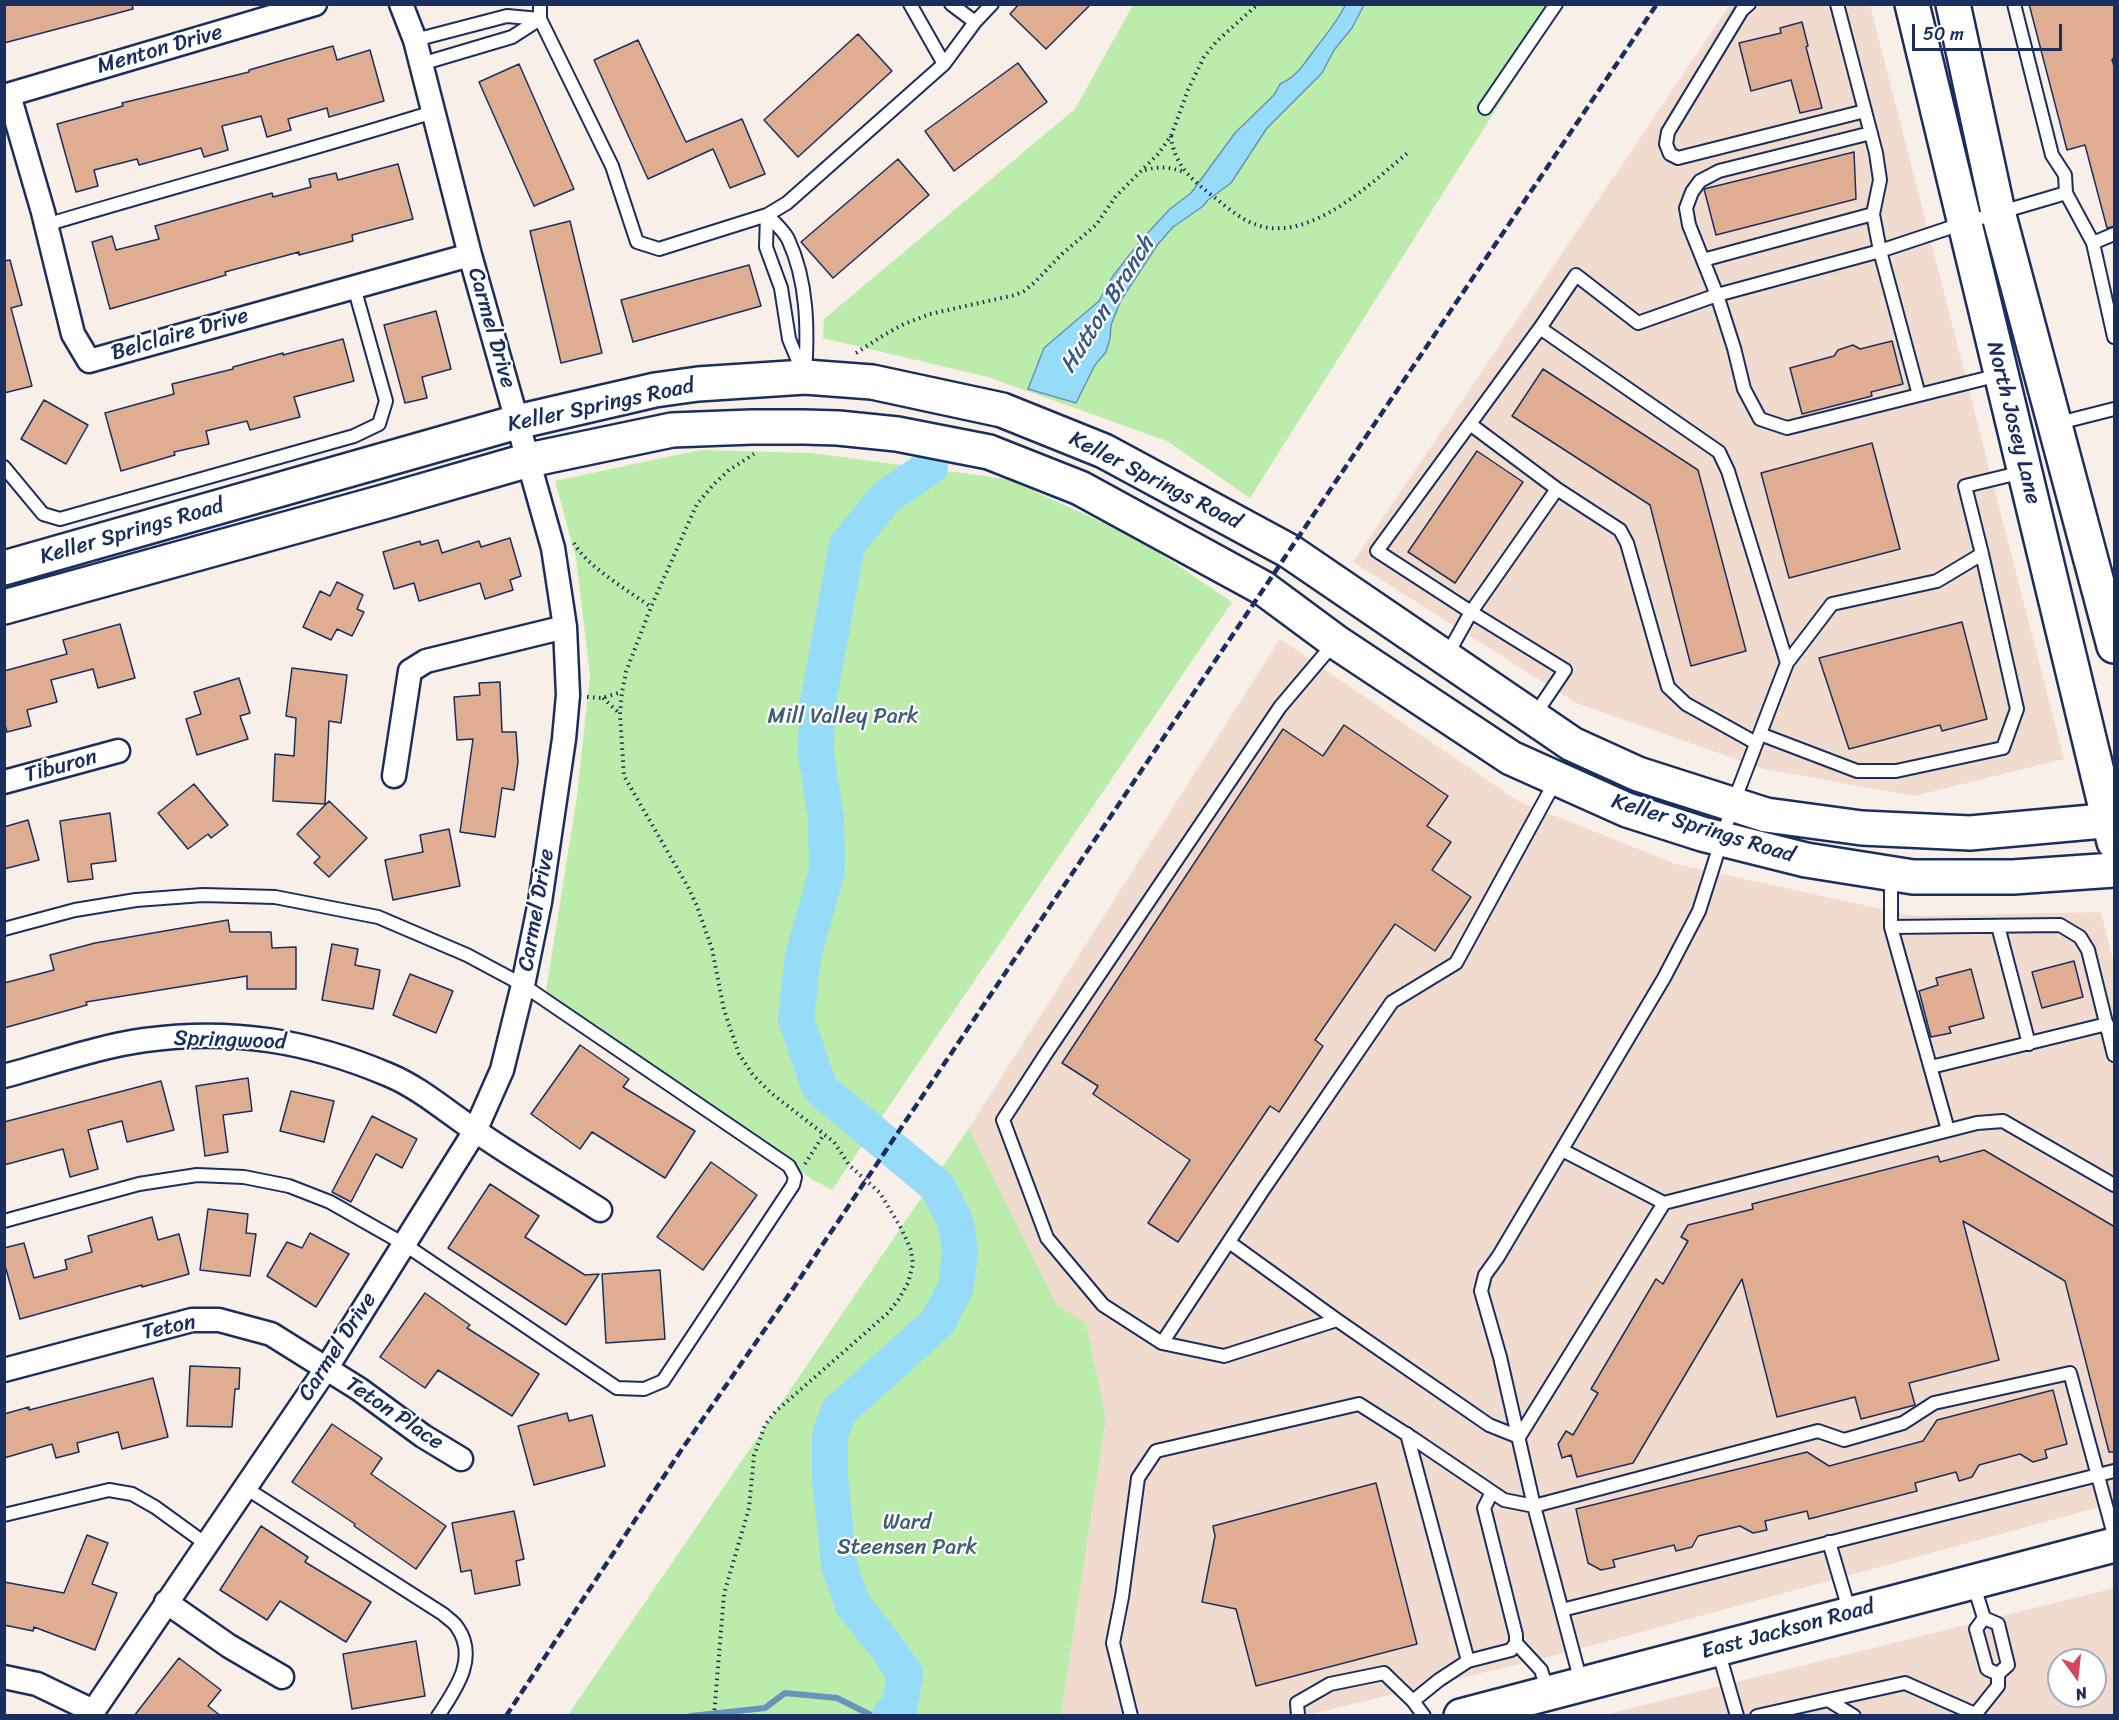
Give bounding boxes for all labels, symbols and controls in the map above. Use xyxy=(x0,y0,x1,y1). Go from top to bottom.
scale bar xyxy=(1915,12,2065,50)
text: 50 m xyxy=(1923,18,1964,50)
street label: Menton Drive xyxy=(94,19,226,81)
water label: Hutton Branch xyxy=(1055,231,1161,379)
street label: Carmel Drive xyxy=(461,265,521,391)
street label: Belclaire Drive xyxy=(108,303,252,367)
street label: North Josey Lane xyxy=(1980,339,2046,507)
street label: Keller Springs Road xyxy=(505,373,697,439)
street label: Keller Springs Road xyxy=(1064,426,1246,536)
street label: Keller Springs Road xyxy=(37,493,227,571)
park label: Mill Valley Park xyxy=(768,704,918,730)
street label: Tiburon xyxy=(22,745,100,789)
street label: Keller Springs Road xyxy=(1608,789,1798,869)
street label: Carmel Drive xyxy=(513,847,561,973)
street label: Springwood xyxy=(173,1026,287,1056)
street label: Carmel Drive xyxy=(293,1288,383,1406)
street label: Teton xyxy=(140,1309,198,1347)
street label: Teton Place xyxy=(340,1371,448,1457)
park label: Ward Steensen Park xyxy=(837,1510,977,1562)
street label: East Jackson Road xyxy=(1699,1594,1877,1666)
north arrow xyxy=(2047,1648,2107,1708)
text: N xyxy=(2072,1678,2090,1709)

